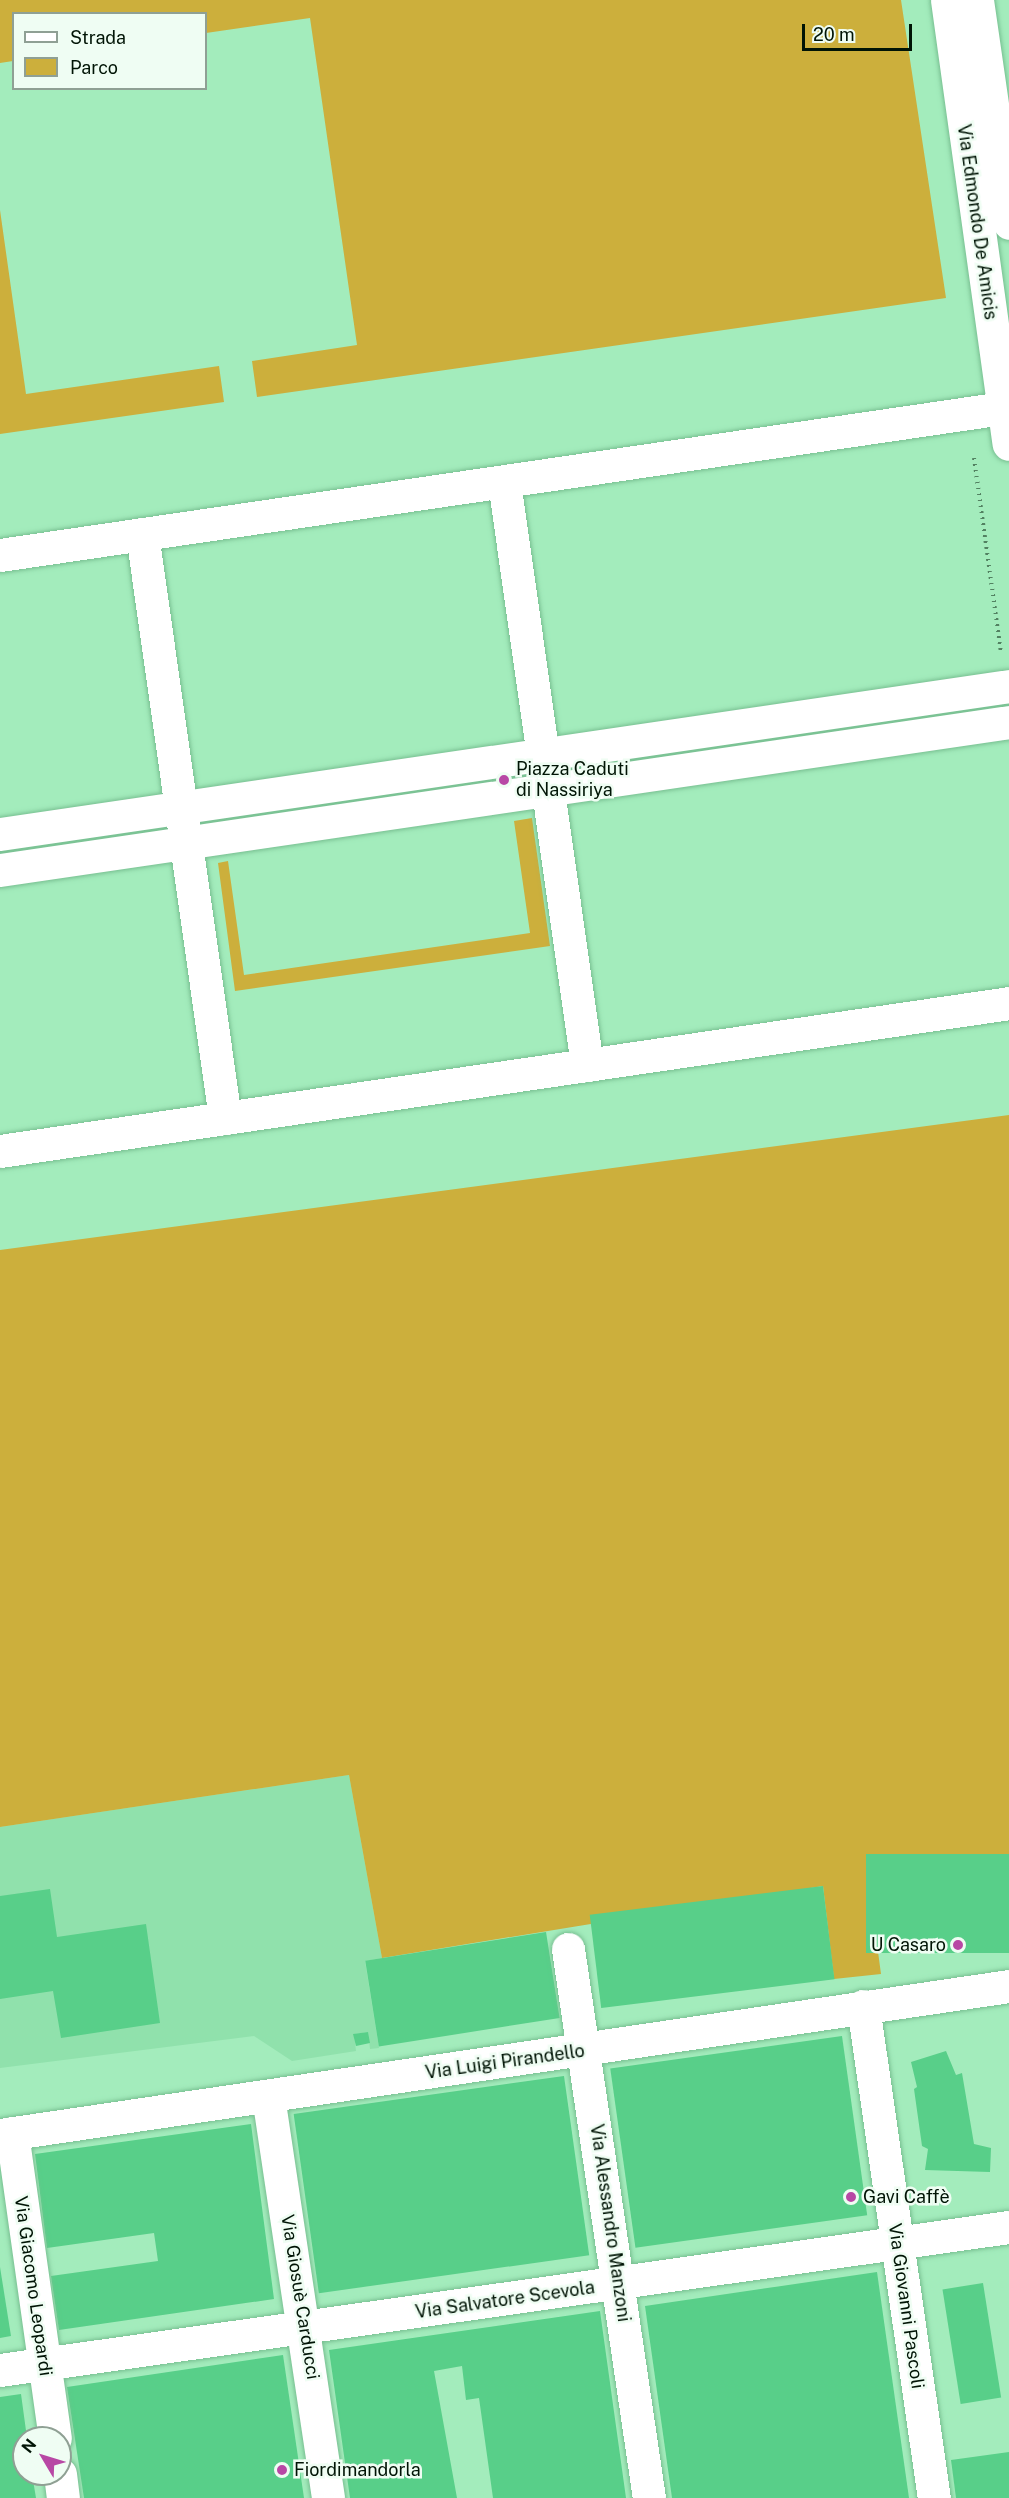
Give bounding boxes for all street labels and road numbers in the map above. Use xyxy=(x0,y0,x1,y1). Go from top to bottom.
street label: Via Edmondo De Amicis xyxy=(953,123,1001,321)
street label: Via Luigi Pirandello xyxy=(424,2040,586,2084)
street label: Via Alessandro Manzoni xyxy=(585,2123,635,2323)
street label: Via Giacomo Leopardi xyxy=(10,2195,56,2377)
street label: Via Giosuè Carducci xyxy=(276,2213,324,2381)
street label: Via Giovanni Pascoli xyxy=(884,2222,928,2390)
street label: Via Salvatore Scevola xyxy=(414,2277,596,2323)

